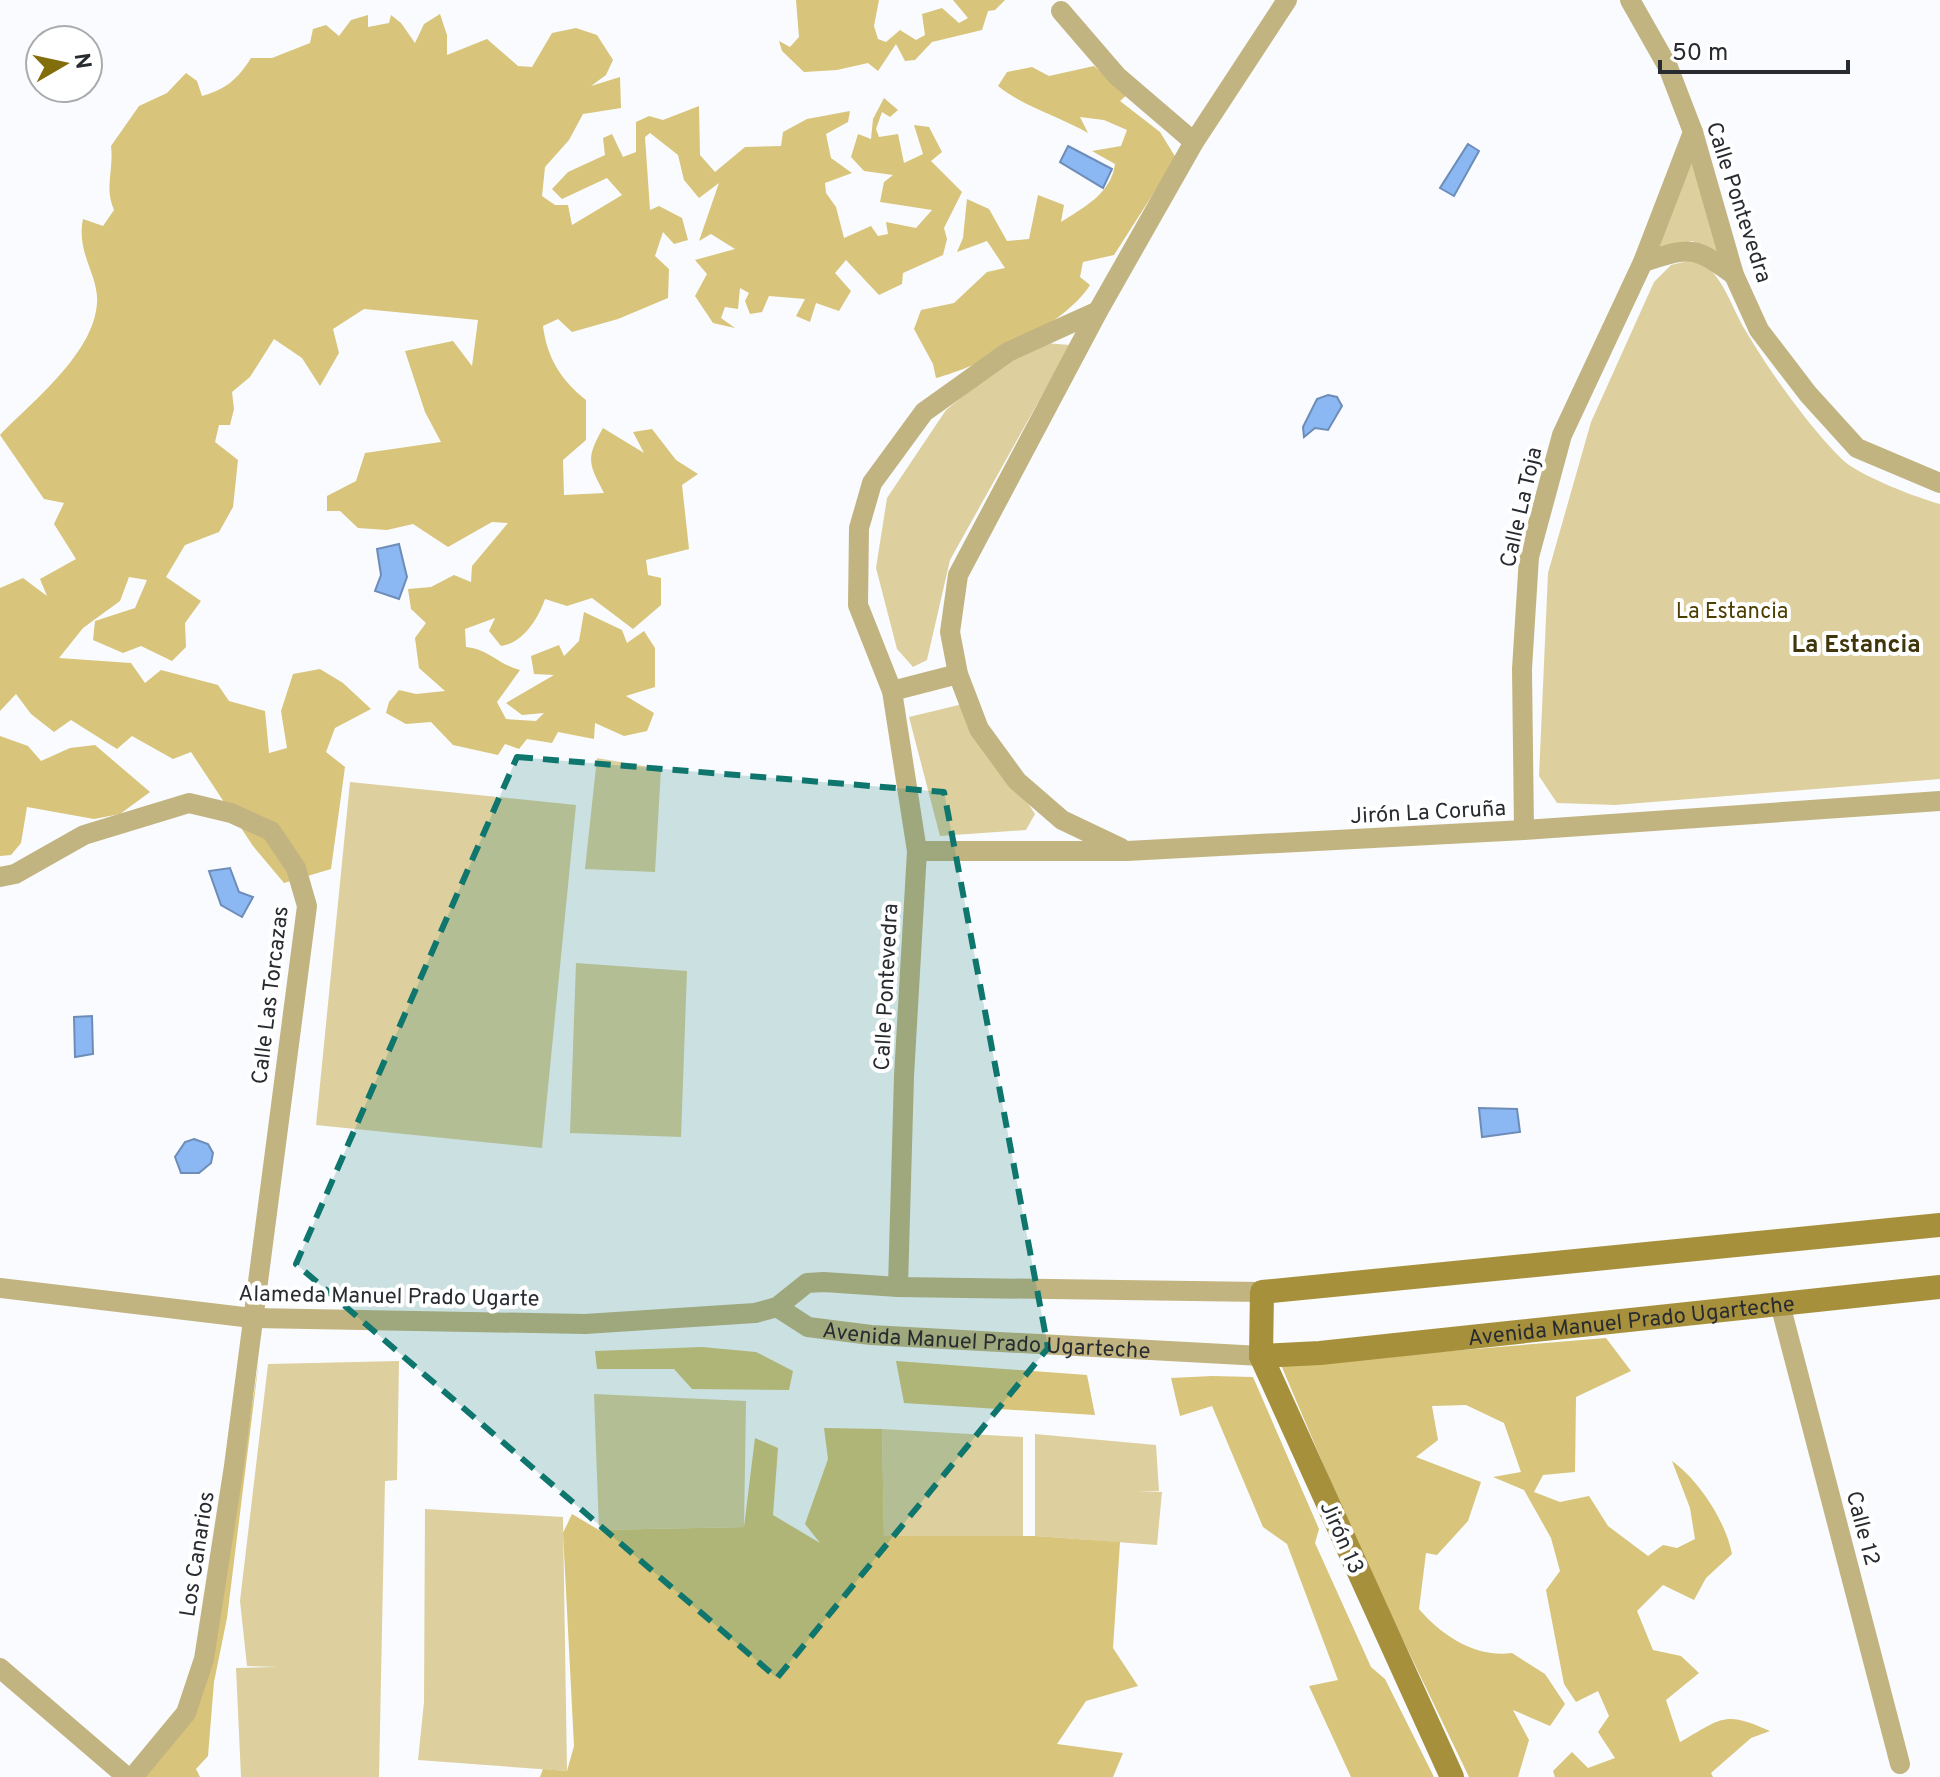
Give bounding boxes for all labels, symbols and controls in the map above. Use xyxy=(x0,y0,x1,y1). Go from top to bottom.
north arrow xyxy=(24,24,104,104)
scale bar xyxy=(1660,24,1848,74)
text: 50 m xyxy=(1672,39,1728,69)
text: N xyxy=(67,51,96,71)
street label: Calle Pontevedra xyxy=(1699,119,1776,287)
street label: Calle La Toja xyxy=(1495,445,1549,570)
park label: La Estancia xyxy=(1676,599,1788,626)
district label: La Estancia xyxy=(1791,631,1921,661)
street label: Jirón La Coruña xyxy=(1350,796,1507,831)
street label: Calle Pontevedra xyxy=(870,903,905,1071)
street label: Calle Las Torcazas xyxy=(247,905,296,1086)
street label: Alameda Manuel Prado Ugarte xyxy=(238,1281,540,1314)
street label: Avenida Manuel Prado Ugarteche xyxy=(1467,1292,1796,1353)
street label: Avenida Manuel Prado Ugarteche xyxy=(821,1318,1151,1366)
street label: Calle 12 xyxy=(1839,1488,1884,1569)
street label: Los Canarios xyxy=(175,1490,222,1619)
street label: Jirón 13 xyxy=(1313,1497,1369,1579)

